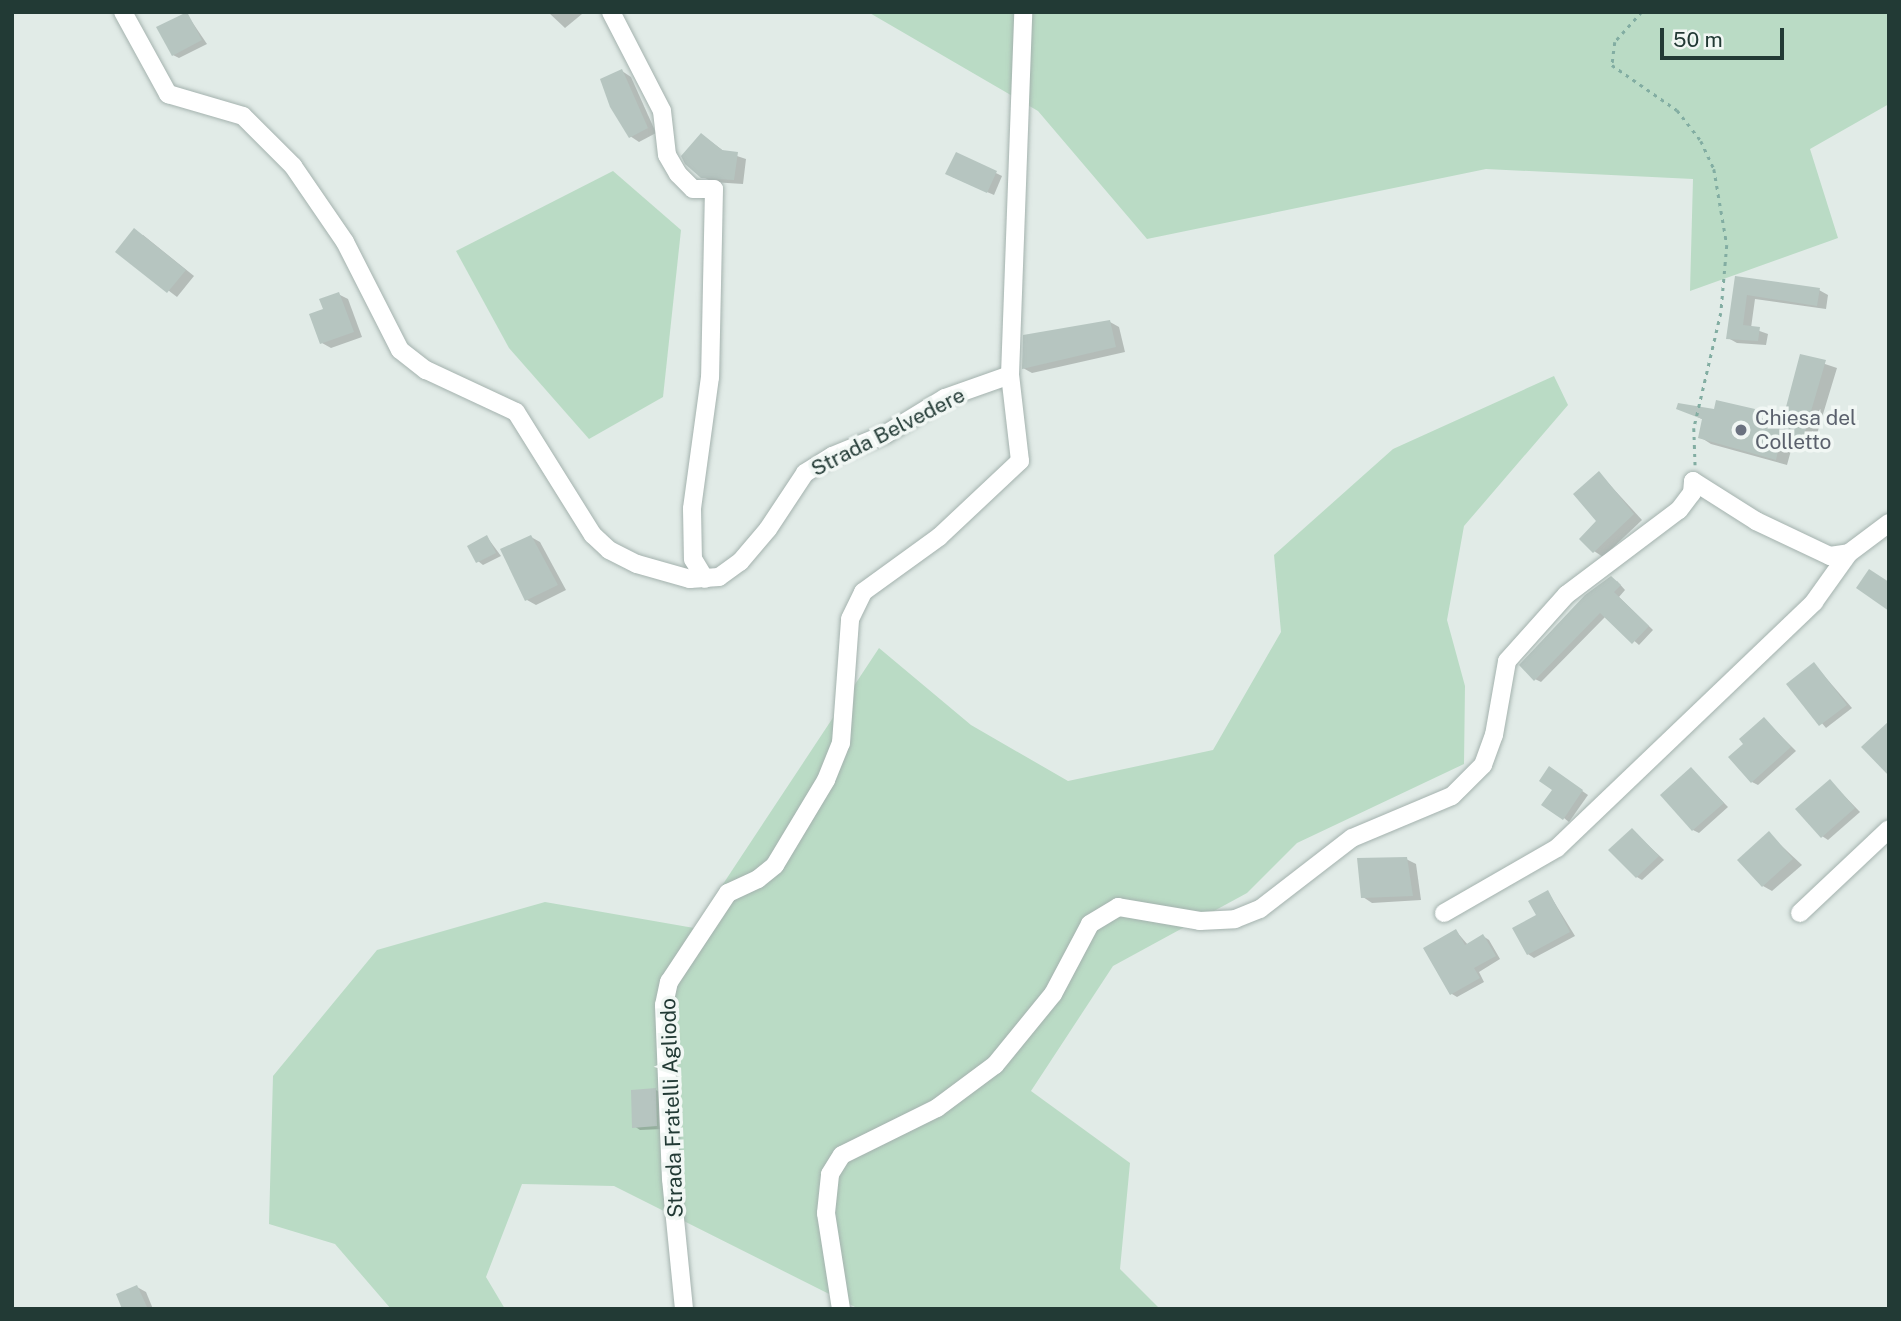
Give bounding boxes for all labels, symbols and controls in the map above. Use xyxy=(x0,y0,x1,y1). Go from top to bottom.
scale bar xyxy=(1663,14,1787,58)
text: 50 m xyxy=(1673,27,1723,52)
street label: Strada Belvedere xyxy=(807,382,969,482)
place label: Chiesa del Colletto xyxy=(1755,405,1857,455)
marker: Chiesa del Colletto xyxy=(1733,422,1749,438)
street label: Strada Fratelli Agliodo xyxy=(656,998,688,1218)

